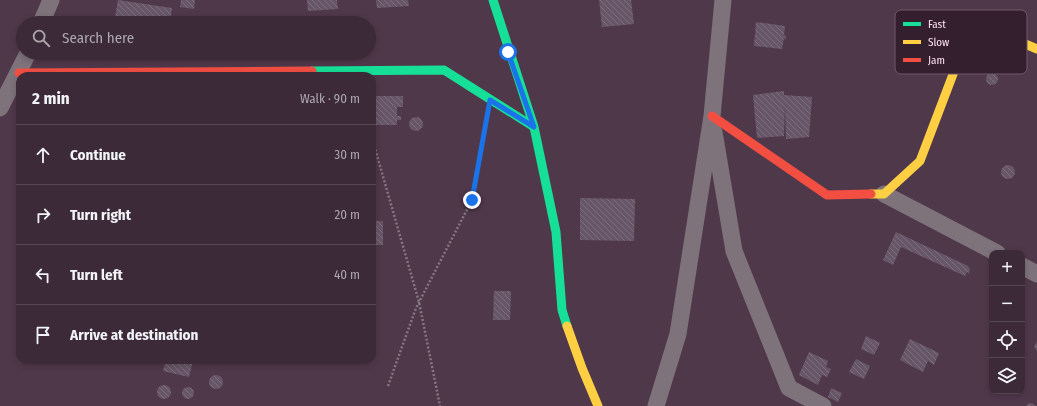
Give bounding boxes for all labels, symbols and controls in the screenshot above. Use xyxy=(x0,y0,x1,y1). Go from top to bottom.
legend xyxy=(895,10,1027,74)
search box xyxy=(16,16,376,60)
text: Fast xyxy=(928,18,946,31)
icon: search xyxy=(30,27,52,49)
text: Search here xyxy=(62,29,134,47)
text: Slow xyxy=(928,36,949,49)
route start xyxy=(499,43,517,61)
text: Jam xyxy=(928,54,945,67)
text: 2 min xyxy=(32,88,70,109)
text: Walk · 90 m xyxy=(300,91,360,106)
icon: ahead xyxy=(32,144,54,166)
text: Continue xyxy=(70,146,126,164)
text: 30 m xyxy=(334,147,360,162)
route end xyxy=(463,191,481,209)
icon: right xyxy=(32,204,54,226)
text: Turn right xyxy=(70,206,131,224)
text: 20 m xyxy=(334,207,360,222)
map controls xyxy=(989,250,1025,394)
button: + xyxy=(989,250,1025,286)
icon: left xyxy=(32,264,54,286)
text: Turn left xyxy=(70,266,123,284)
text: 40 m xyxy=(334,267,360,282)
button: − xyxy=(989,286,1025,322)
button: locate xyxy=(989,322,1025,358)
icon: arrive xyxy=(32,324,54,346)
text: Arrive at destination xyxy=(70,326,198,344)
button: layers xyxy=(989,358,1025,394)

